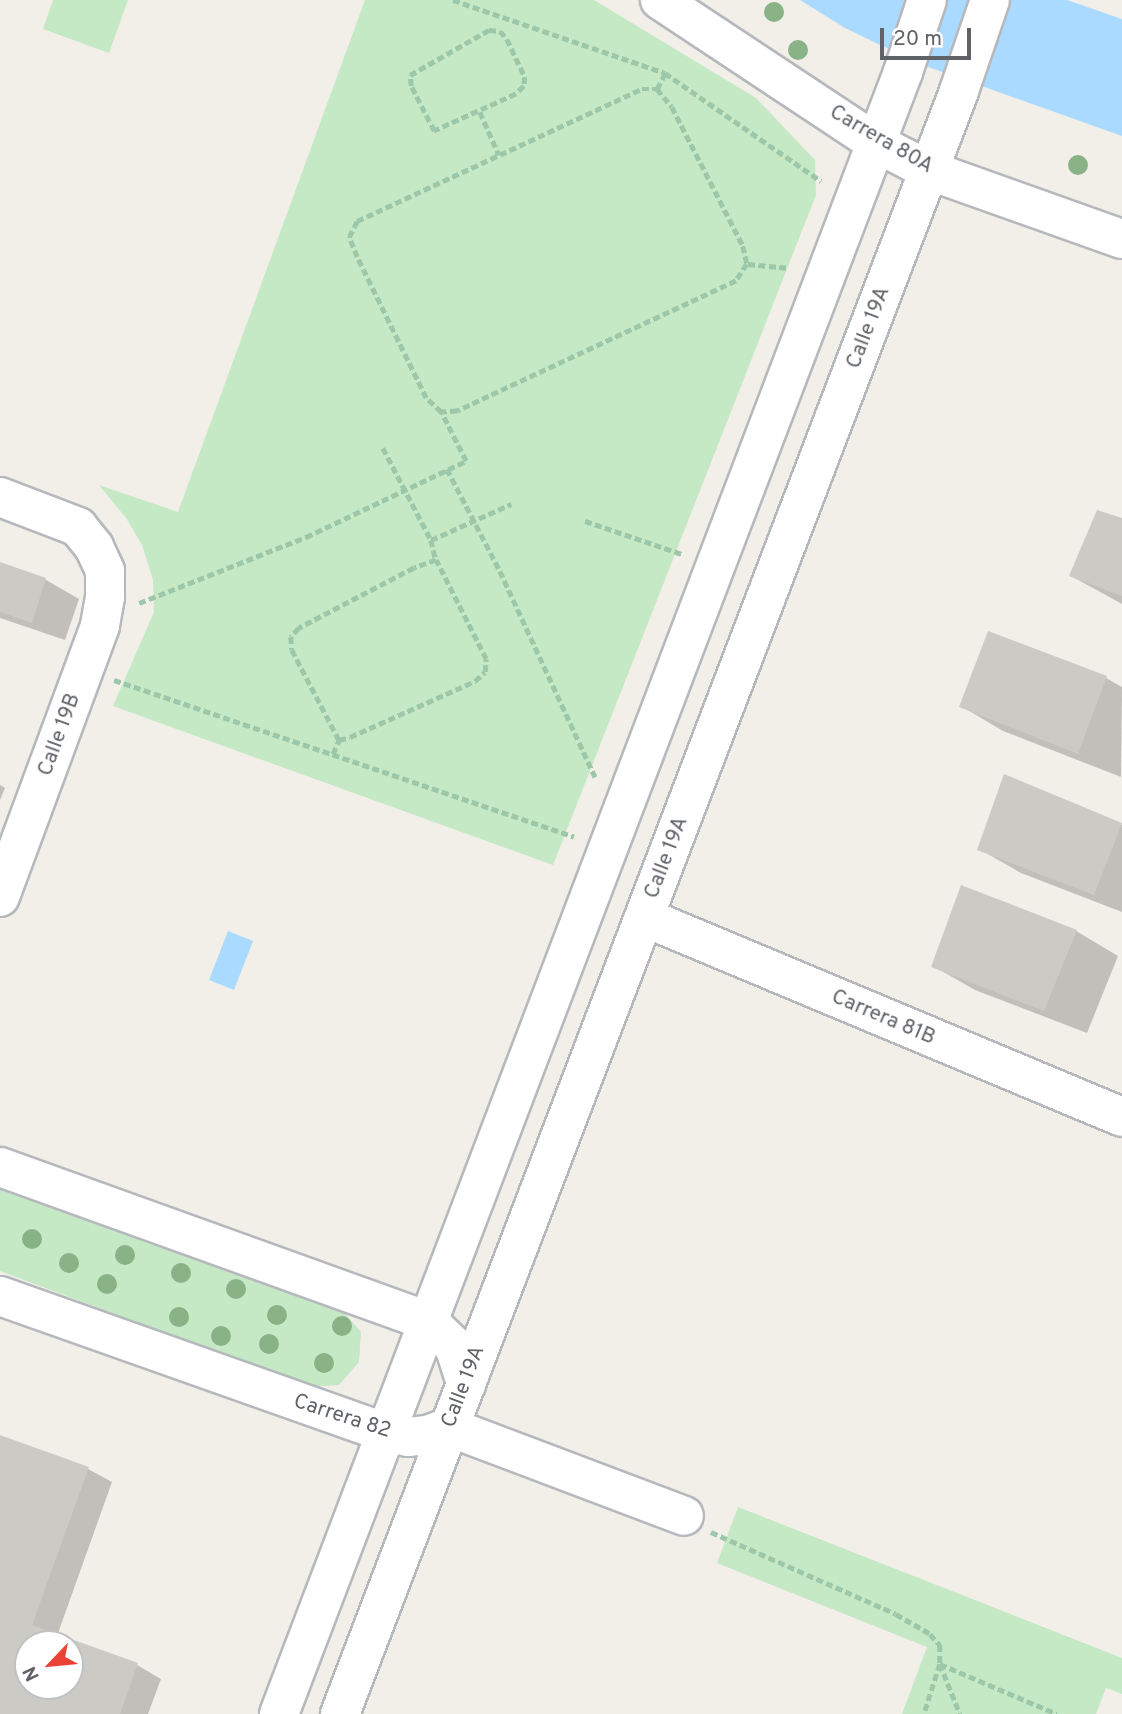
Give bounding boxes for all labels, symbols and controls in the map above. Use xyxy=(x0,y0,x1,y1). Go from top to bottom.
scale bar xyxy=(884,14,975,58)
text: 20 m xyxy=(893,26,942,53)
street label: Carrera 80A xyxy=(825,100,937,180)
street label: Calle 19A xyxy=(842,283,896,373)
street label: Calle 19B xyxy=(33,690,87,780)
street label: Calle 19A xyxy=(640,813,694,903)
street label: Carrera 81B xyxy=(827,985,939,1051)
street label: Calle 19A xyxy=(437,1342,491,1432)
street label: Carrera 82 xyxy=(290,1389,394,1445)
north arrow xyxy=(14,1630,84,1700)
text: N xyxy=(18,1662,46,1685)

